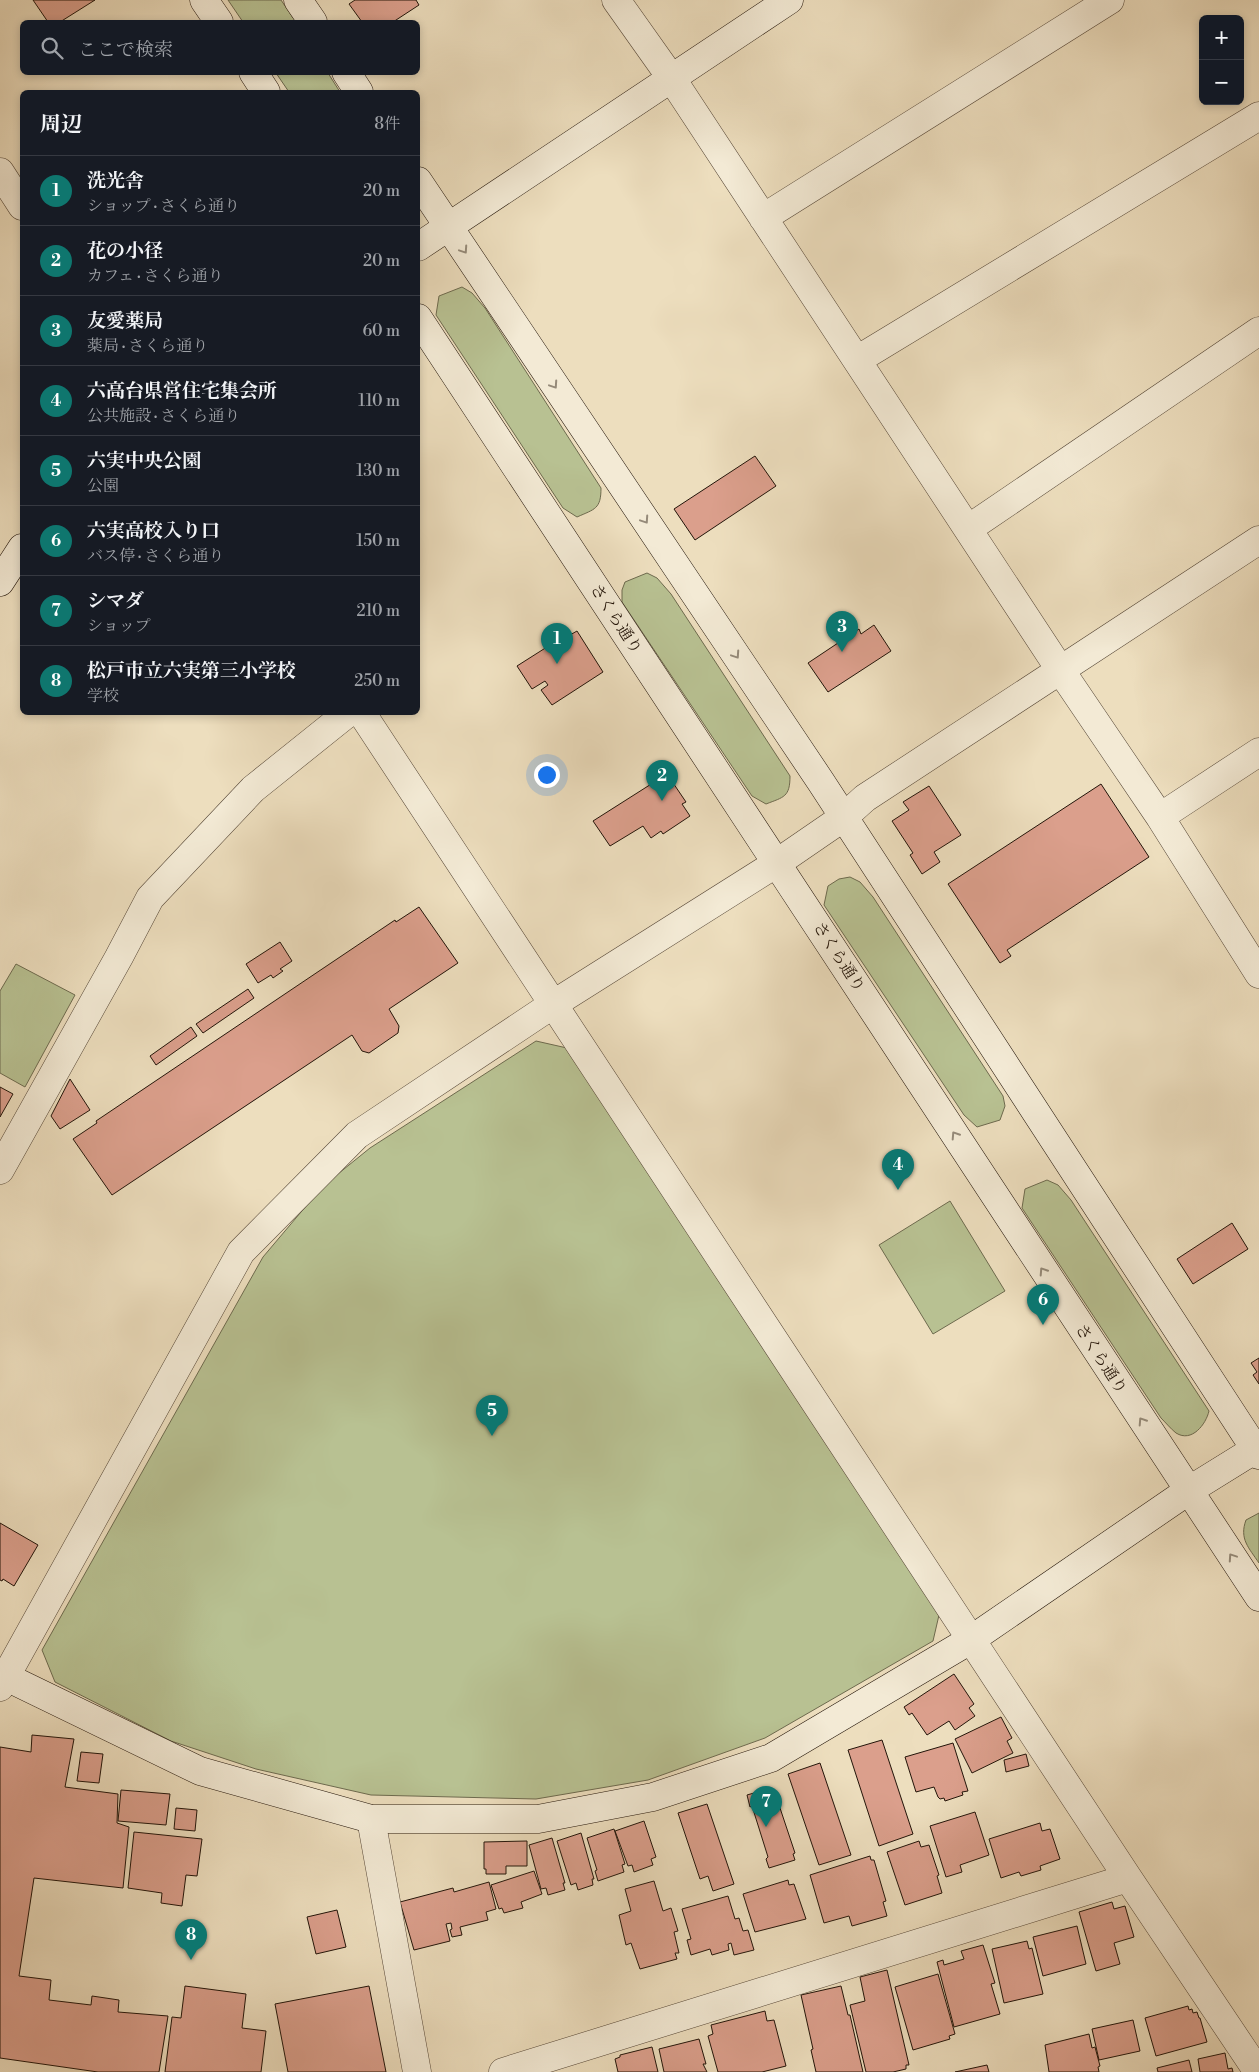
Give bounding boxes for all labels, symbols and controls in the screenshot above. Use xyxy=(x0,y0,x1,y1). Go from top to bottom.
map controls xyxy=(1199,15,1244,105)
button: + xyxy=(1199,15,1244,60)
search box xyxy=(20,20,420,75)
icon: search xyxy=(38,34,66,62)
text: ここで検索 xyxy=(78,38,173,62)
button: − xyxy=(1199,60,1244,105)
text: 周辺 xyxy=(40,112,82,138)
text: 8件 xyxy=(374,114,400,134)
text: 洗光舎 xyxy=(87,169,144,193)
text: 1 xyxy=(52,181,60,201)
text: 20 m xyxy=(363,181,400,201)
text: ショップ · さくら通り xyxy=(87,196,240,216)
text: 花の小径 xyxy=(87,239,163,263)
one-way arrow xyxy=(458,244,467,254)
text: 2 xyxy=(51,251,61,271)
text: 20 m xyxy=(363,251,400,271)
text: カフェ · さくら通り xyxy=(87,266,223,286)
text: 友愛薬局 xyxy=(87,309,163,333)
text: 3 xyxy=(51,321,61,341)
text: 60 m xyxy=(362,321,400,341)
text: 薬局 · さくら通り xyxy=(87,336,208,356)
text: 六高台県営住宅集会所 xyxy=(87,379,277,403)
one-way arrow xyxy=(548,380,558,389)
text: 4 xyxy=(51,391,61,411)
text: 110 m xyxy=(358,391,400,411)
text: 公共施設 · さくら通り xyxy=(87,406,240,426)
text: 六実中央公園 xyxy=(87,449,201,473)
text: 5 xyxy=(51,461,61,481)
text: 130 m xyxy=(356,461,400,481)
text: 公園 xyxy=(87,476,119,496)
one-way arrow xyxy=(639,514,648,524)
text: 六実高校入り口 xyxy=(87,519,220,543)
text: 6 xyxy=(51,531,61,551)
text: 150 m xyxy=(356,531,400,551)
text: バス停 · さくら通り xyxy=(87,546,224,566)
street label: さくら通り xyxy=(586,580,646,658)
text: シマダ xyxy=(87,589,144,613)
text: 7 xyxy=(51,601,61,621)
text: 210 m xyxy=(356,601,400,621)
pin: 3 xyxy=(826,611,858,652)
text: ショップ xyxy=(87,616,151,636)
pin: 1 xyxy=(541,623,573,664)
one-way arrow xyxy=(729,650,739,659)
text: 松戸市立六実第三小学校 xyxy=(87,659,296,683)
text: 8 xyxy=(51,671,61,691)
text: 250 m xyxy=(354,671,400,691)
text: 学校 xyxy=(87,686,119,706)
pin: 2 xyxy=(646,760,678,801)
your location xyxy=(534,762,560,788)
street label: さくら通り xyxy=(809,918,869,996)
one-way arrow xyxy=(951,1131,961,1140)
pin: 4 xyxy=(882,1149,914,1190)
one-way arrow xyxy=(1040,1267,1050,1276)
pin: 6 xyxy=(1027,1284,1059,1325)
street label: さくら通り xyxy=(1071,1320,1131,1398)
pin: 5 xyxy=(476,1395,508,1436)
one-way arrow xyxy=(1139,1418,1148,1427)
one-way arrow xyxy=(1229,1553,1238,1562)
pin: 7 xyxy=(750,1786,782,1827)
pin: 8 xyxy=(175,1919,207,1960)

